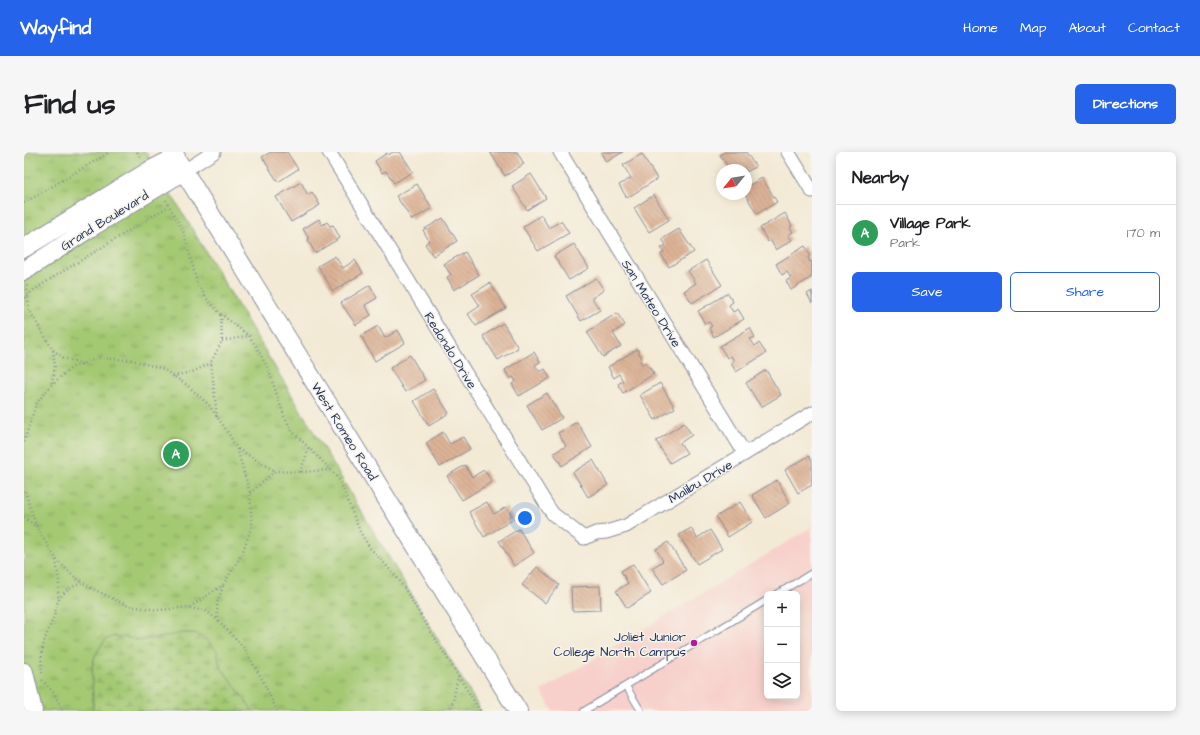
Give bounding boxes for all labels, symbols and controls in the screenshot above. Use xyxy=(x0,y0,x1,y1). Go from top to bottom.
text: Wayfind xyxy=(20,15,91,42)
text: Home xyxy=(963,18,998,38)
text: Map xyxy=(1020,18,1046,38)
text: About xyxy=(1068,18,1106,38)
text: Contact xyxy=(1128,18,1180,38)
button: Directions xyxy=(1075,84,1176,124)
text: Find us xyxy=(24,85,115,124)
north arrow xyxy=(716,164,752,200)
text: Nearby xyxy=(852,166,909,190)
street label: Grand Boulevard xyxy=(57,186,152,255)
text: Village Park xyxy=(890,213,971,234)
text: A xyxy=(861,224,869,242)
text: 170 m xyxy=(1127,224,1160,242)
text: Park xyxy=(890,234,920,252)
street label: San Mateo Drive xyxy=(617,256,685,351)
button: Save xyxy=(852,272,1002,312)
button: Share xyxy=(1010,272,1160,312)
street label: Redondo Drive xyxy=(419,309,481,392)
street label: West Romeo Road xyxy=(307,379,382,484)
pin: A xyxy=(163,439,189,469)
street label: Malibu Drive xyxy=(665,456,736,508)
your location xyxy=(515,508,535,528)
map controls xyxy=(764,591,800,699)
button: + xyxy=(764,591,800,627)
button: − xyxy=(764,627,800,663)
place label: Joliet Junior College North Campus xyxy=(554,628,686,662)
marker: Joliet Junior College North Campus xyxy=(689,638,699,648)
button: layers xyxy=(764,663,800,699)

